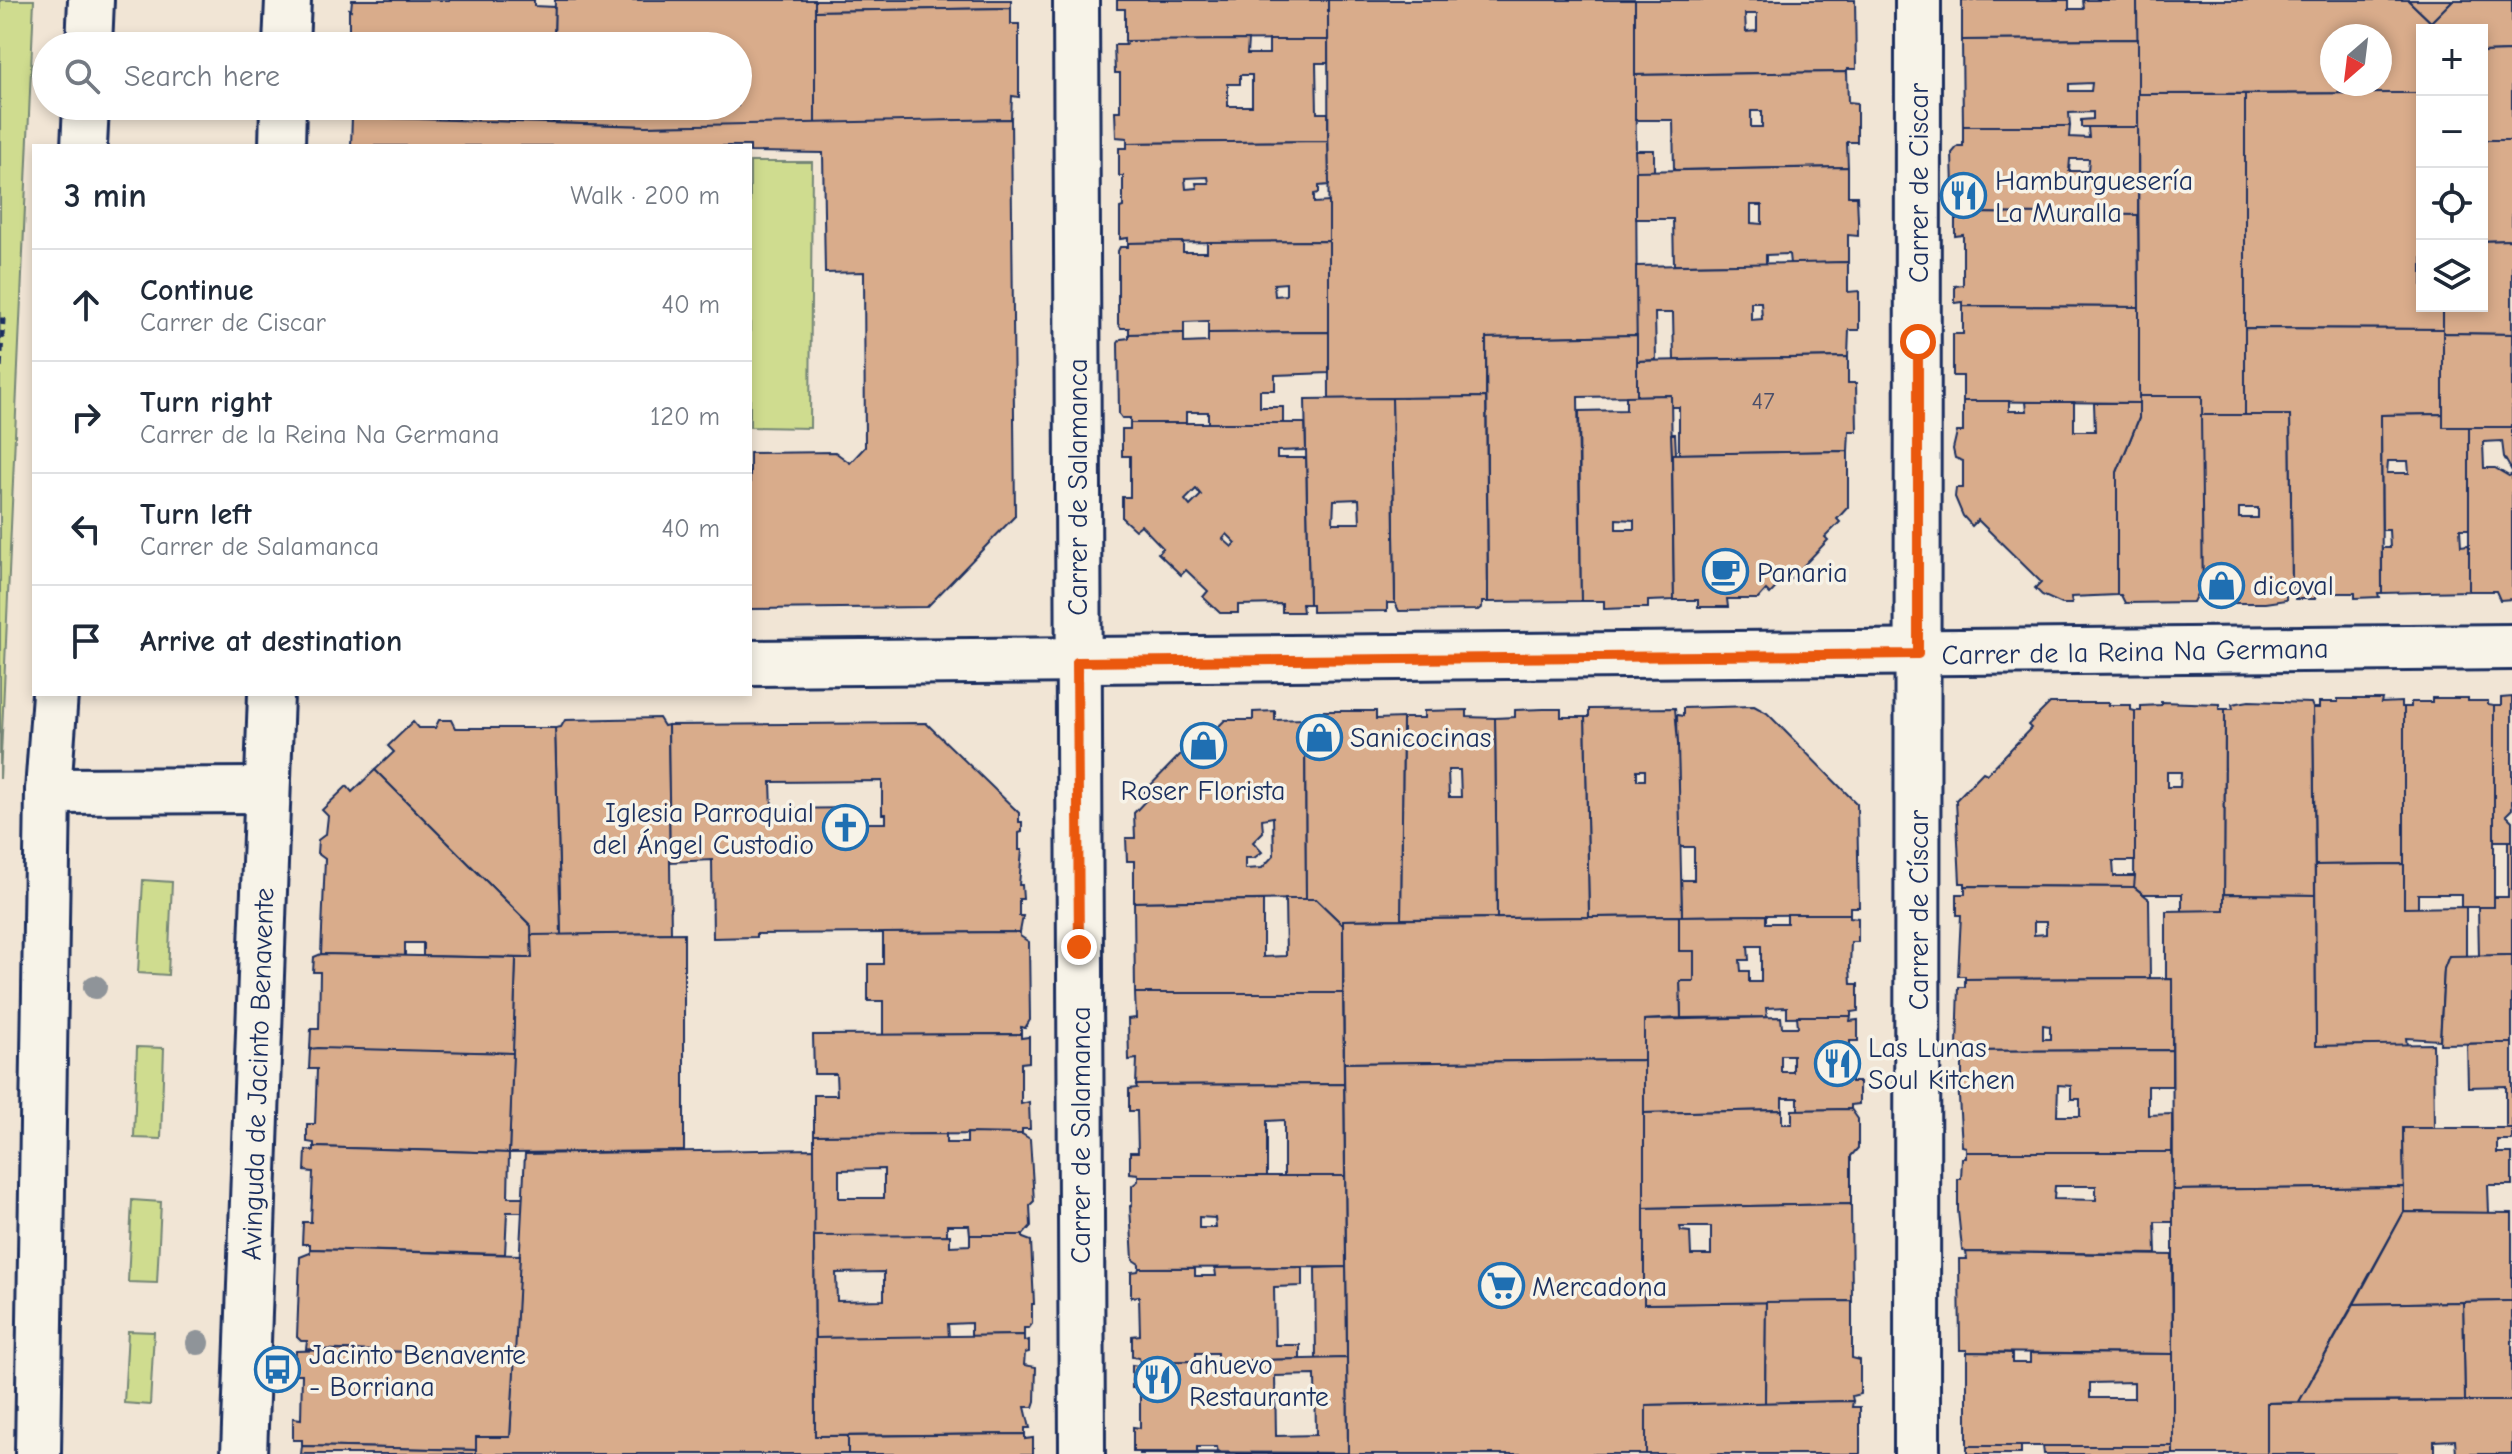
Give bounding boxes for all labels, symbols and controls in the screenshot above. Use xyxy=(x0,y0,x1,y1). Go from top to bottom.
north arrow xyxy=(2320,24,2392,96)
map controls xyxy=(2416,24,2488,312)
button: + xyxy=(2416,24,2488,96)
search box xyxy=(32,32,752,120)
icon: search xyxy=(60,54,104,98)
text: Search here xyxy=(124,59,280,94)
street label: Carrer de Ciscar xyxy=(1903,83,1935,283)
button: − xyxy=(2416,96,2488,168)
place label: Hamburguesería La Muralla xyxy=(1995,165,2193,229)
button: locate xyxy=(2416,168,2488,240)
restaurant icon: Hamburguesería La Muralla xyxy=(1940,172,1988,220)
text: 3 min xyxy=(64,176,147,216)
text: Walk · 200 m xyxy=(570,181,720,211)
button: layers xyxy=(2416,240,2488,312)
text: Continue xyxy=(140,273,254,308)
icon: ahead xyxy=(64,283,108,327)
text: 40 m xyxy=(661,290,720,320)
text: Carrer de Ciscar xyxy=(140,308,326,338)
route start xyxy=(1900,324,1936,360)
street label: Carrer de Salamanca xyxy=(1062,358,1094,616)
text: Turn right xyxy=(140,385,272,420)
house number: 47 xyxy=(1752,387,1774,415)
icon: right xyxy=(64,395,108,439)
text: 120 m xyxy=(650,402,720,432)
text: Carrer de la Reina Na Germana xyxy=(140,420,499,450)
text: Turn left xyxy=(140,497,252,532)
icon: left xyxy=(64,507,108,551)
text: 40 m xyxy=(661,514,720,544)
text: Carrer de Salamanca xyxy=(140,532,379,562)
cafe icon: Panaria xyxy=(1702,548,1750,596)
place label: Panaria xyxy=(1757,557,1848,589)
shop icon: dicoval xyxy=(2198,561,2246,609)
place label: dicoval xyxy=(2253,570,2334,602)
icon: arrive xyxy=(64,619,108,663)
text: Arrive at destination xyxy=(140,624,402,659)
street label: Carrer de la Reina Na Germana xyxy=(1941,633,2329,671)
shop icon: Sanicocinas xyxy=(1295,713,1343,761)
shop icon: Roser Florista xyxy=(1179,721,1227,769)
place label: Sanicocinas xyxy=(1350,722,1492,754)
place label: Roser Florista xyxy=(1121,775,1285,807)
place label: Iglesia Parroquial del Ángel Custodio xyxy=(592,797,814,861)
church icon: Iglesia Parroquial del Ángel Custodio xyxy=(821,804,869,852)
street label: Carrer de Císcar xyxy=(1903,810,1935,1010)
street label: Avinguda de Jacinto Benavente xyxy=(236,887,280,1261)
route end xyxy=(1061,929,1097,965)
street label: Carrer de Salamanca xyxy=(1065,1006,1097,1264)
place label: Las Lunas Soul Kitchen xyxy=(1868,1032,2015,1096)
restaurant icon: Las Lunas Soul Kitchen xyxy=(1813,1039,1861,1087)
supermarket icon: Mercadona xyxy=(1477,1262,1525,1310)
place label: Mercadona xyxy=(1532,1271,1667,1303)
place label: Jacinto Benavente - Borriana xyxy=(309,1339,526,1403)
bus stop icon: Jacinto Benavente - Borriana xyxy=(254,1346,302,1394)
place label: ahuevo Restaurante xyxy=(1189,1349,1329,1413)
restaurant icon: ahuevo Restaurante xyxy=(1134,1356,1182,1404)

